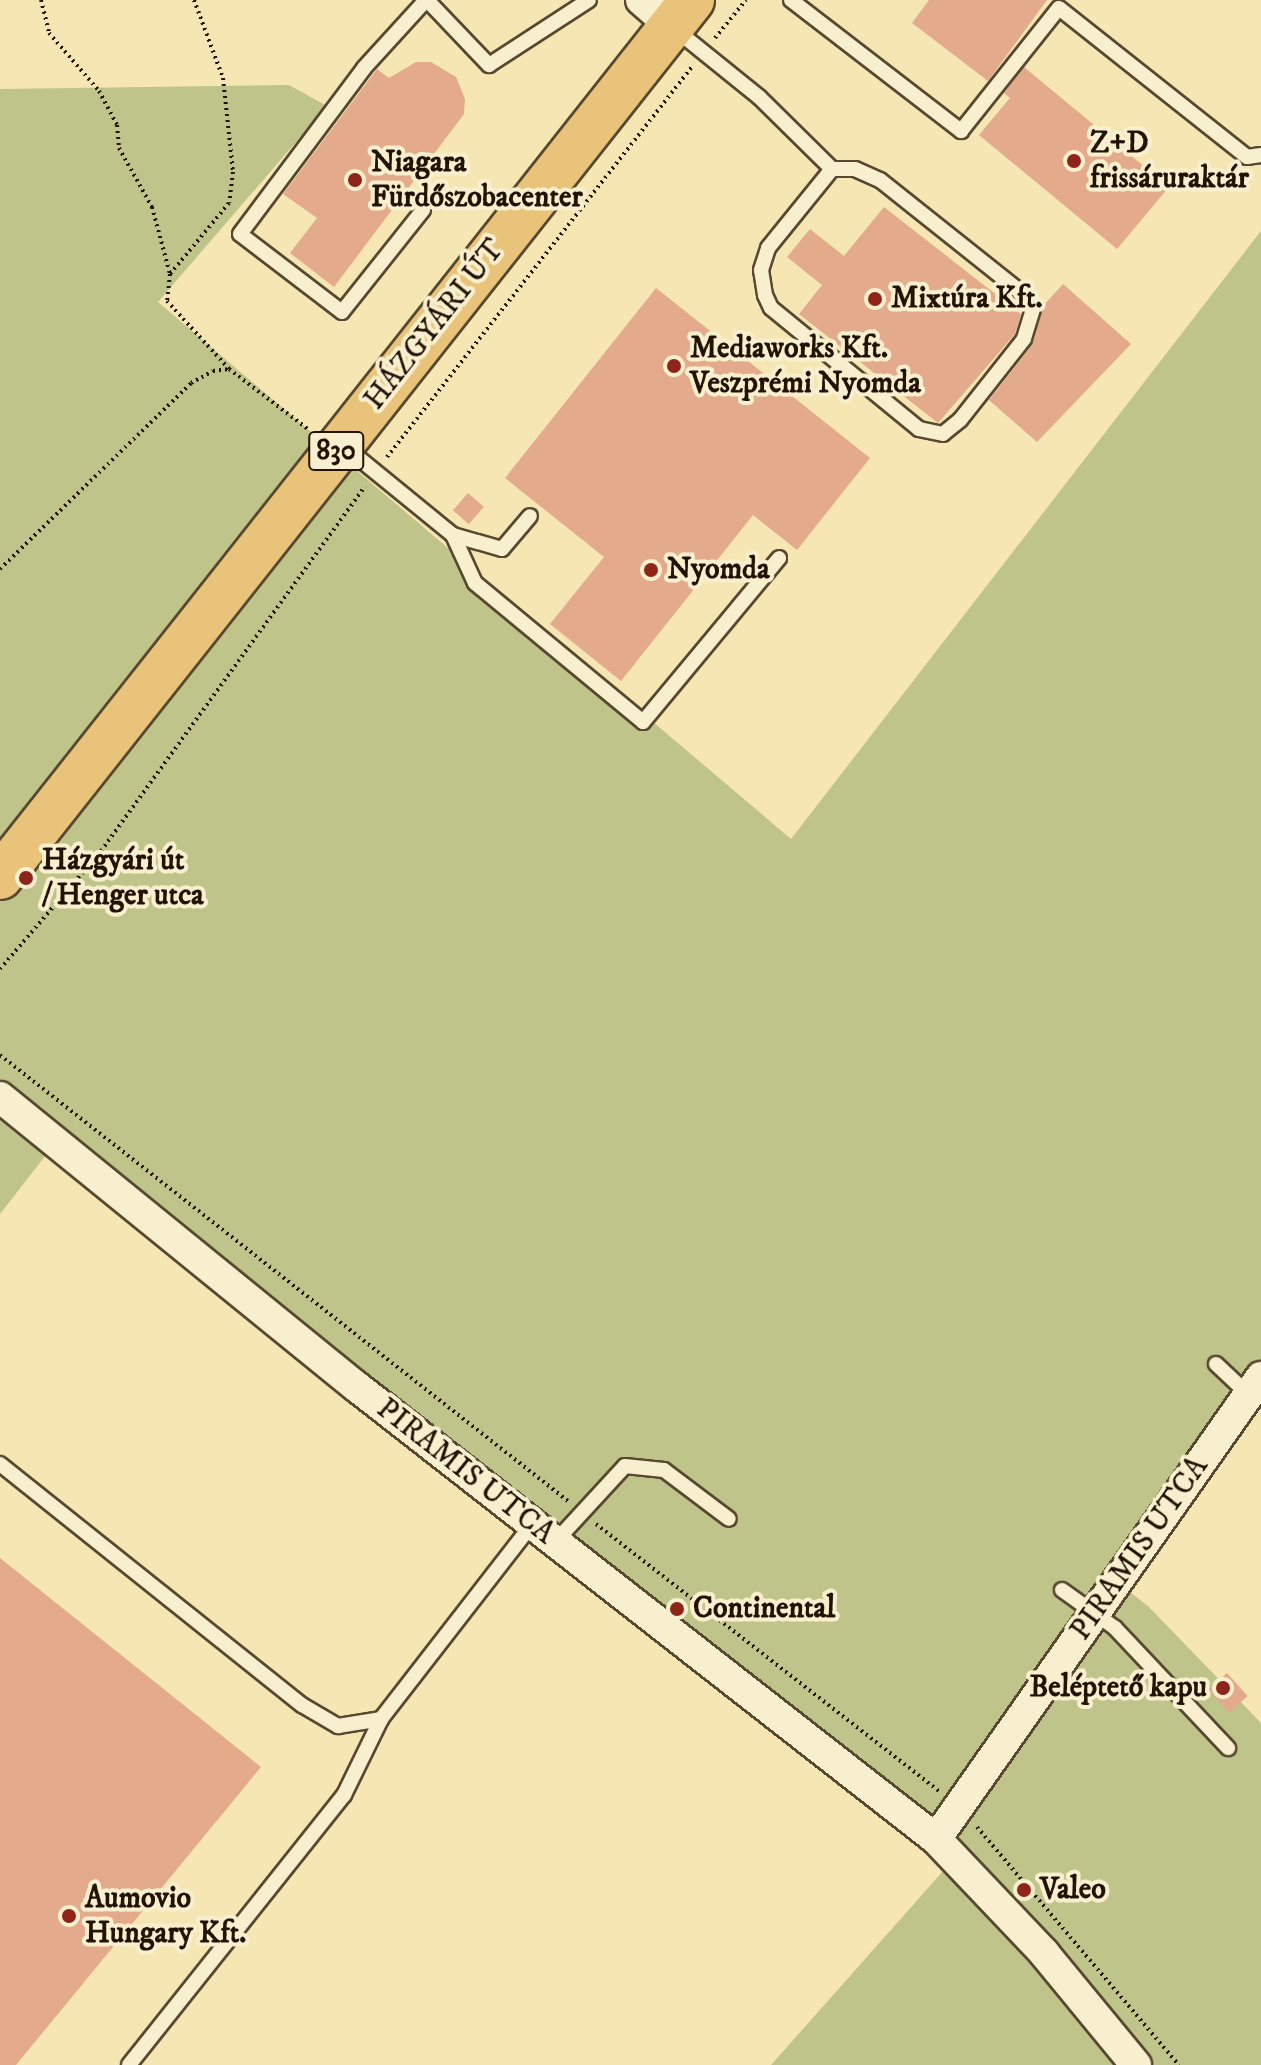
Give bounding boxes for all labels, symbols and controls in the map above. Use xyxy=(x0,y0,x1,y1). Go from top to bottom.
place label: Z+D frissáruraktár xyxy=(1090,126,1249,196)
place label: Niagara Fürdőszobacenter xyxy=(371,145,583,216)
marker: Z+D frissáruraktár xyxy=(1065,152,1083,170)
marker: Niagara Fürdőszobacenter xyxy=(346,171,364,189)
street label: HÁZGYÁRI ÚT xyxy=(357,233,513,417)
place label: Mixtúra Kft. xyxy=(891,281,1043,317)
marker: Mixtúra Kft. xyxy=(866,290,884,308)
place label: Mediaworks Kft. Veszprémi Nyomda xyxy=(690,331,921,402)
marker: Mediaworks Kft. Veszprémi Nyomda xyxy=(665,357,683,375)
road number: 830 xyxy=(308,427,364,475)
place label: Nyomda xyxy=(667,552,770,588)
marker: Nyomda xyxy=(642,561,660,579)
place label: Házgyári út / Henger utca xyxy=(42,843,204,914)
marker: Házgyári út / Henger utca xyxy=(17,869,35,887)
street label: PIRAMIS UTCA xyxy=(369,1391,561,1553)
street label: PIRAMIS UTCA xyxy=(1063,1450,1217,1648)
place label: Continental xyxy=(693,1591,835,1627)
marker: Continental xyxy=(668,1600,686,1618)
place label: Beléptető kapu xyxy=(1029,1670,1207,1706)
marker: Beléptető kapu xyxy=(1214,1679,1232,1697)
place label: Valeo xyxy=(1040,1872,1106,1908)
place label: Aumovio Hungary Kft. xyxy=(85,1881,246,1952)
marker: Valeo xyxy=(1015,1881,1033,1899)
marker: Aumovio Hungary Kft. xyxy=(60,1907,78,1925)

